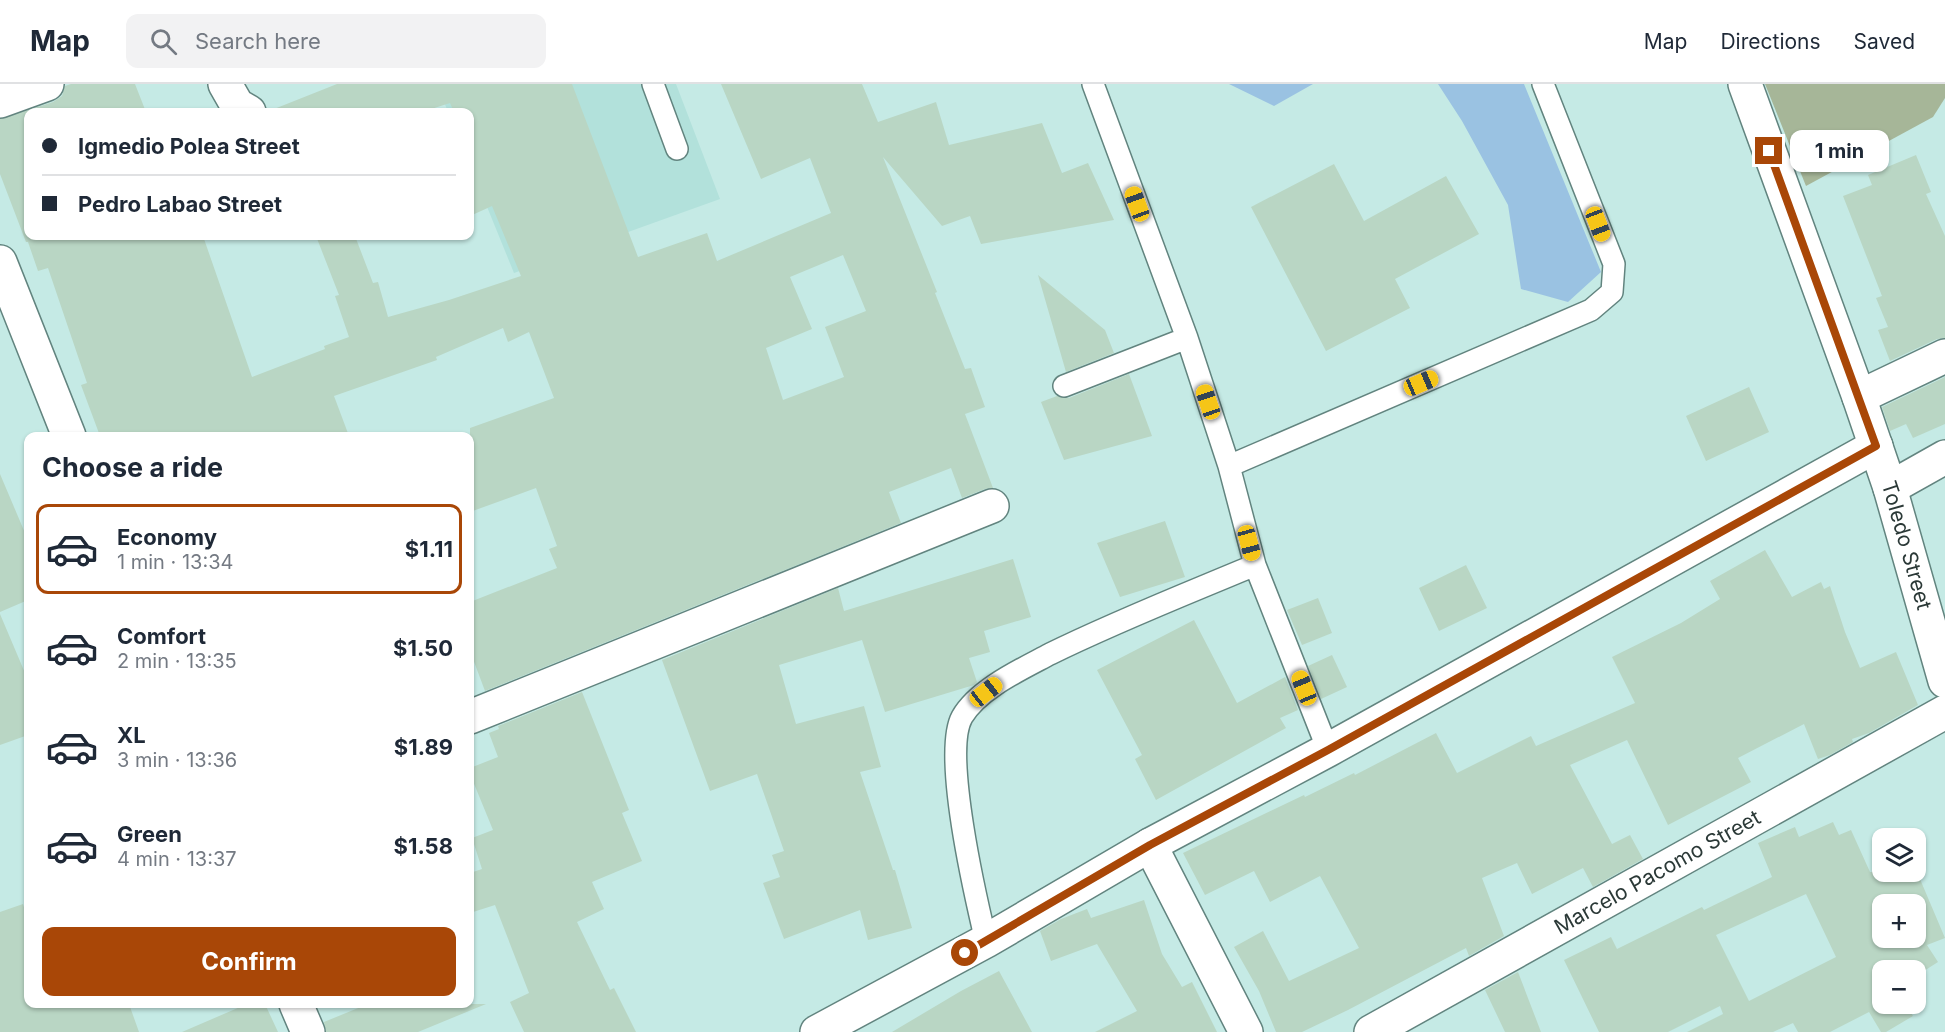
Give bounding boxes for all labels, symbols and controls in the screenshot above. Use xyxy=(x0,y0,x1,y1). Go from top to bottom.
search box xyxy=(126,14,546,68)
text: Map xyxy=(30,24,90,58)
icon: search xyxy=(147,25,180,58)
text: Search here xyxy=(195,28,321,54)
text: Map xyxy=(1644,29,1687,54)
text: Directions xyxy=(1720,29,1821,54)
text: Saved xyxy=(1854,29,1915,54)
callout: 1 min xyxy=(1790,130,1889,172)
text: Igmedio Polea Street xyxy=(78,133,300,159)
route end xyxy=(1755,137,1782,164)
text: 1 min xyxy=(1815,139,1864,163)
car xyxy=(1122,184,1152,224)
text: Pedro Labao Street xyxy=(78,191,282,217)
car xyxy=(1583,204,1613,244)
car xyxy=(1401,368,1441,398)
car xyxy=(1194,382,1222,422)
text: Choose a ride xyxy=(42,451,223,484)
street label: Toledo Street xyxy=(1877,478,1937,613)
icon: car xyxy=(45,522,99,576)
car xyxy=(1236,523,1262,563)
text: Economy xyxy=(117,524,217,550)
text: $1.11 xyxy=(405,536,453,562)
text: 1 min · 13:34 xyxy=(117,550,233,574)
icon: car xyxy=(45,621,99,675)
text: Comfort xyxy=(117,623,206,649)
text: $1.50 xyxy=(393,635,453,661)
text: 2 min · 13:35 xyxy=(117,649,237,673)
car xyxy=(1289,668,1319,708)
car xyxy=(966,674,1006,710)
icon: car xyxy=(45,720,99,774)
text: XL xyxy=(117,722,146,748)
text: $1.89 xyxy=(394,734,453,760)
text: 3 min · 13:36 xyxy=(117,748,237,772)
street label: Marcelo Pacomo Street xyxy=(1550,804,1765,939)
icon: car xyxy=(45,819,99,873)
text: Green xyxy=(117,821,182,847)
map controls xyxy=(1872,828,1926,1014)
button: layers xyxy=(1872,828,1926,882)
text: $1.58 xyxy=(394,833,453,859)
text: 4 min · 13:37 xyxy=(117,847,237,871)
button: + xyxy=(1872,894,1926,948)
button: Confirm xyxy=(42,927,456,996)
route start xyxy=(951,939,978,966)
button: − xyxy=(1872,960,1926,1014)

